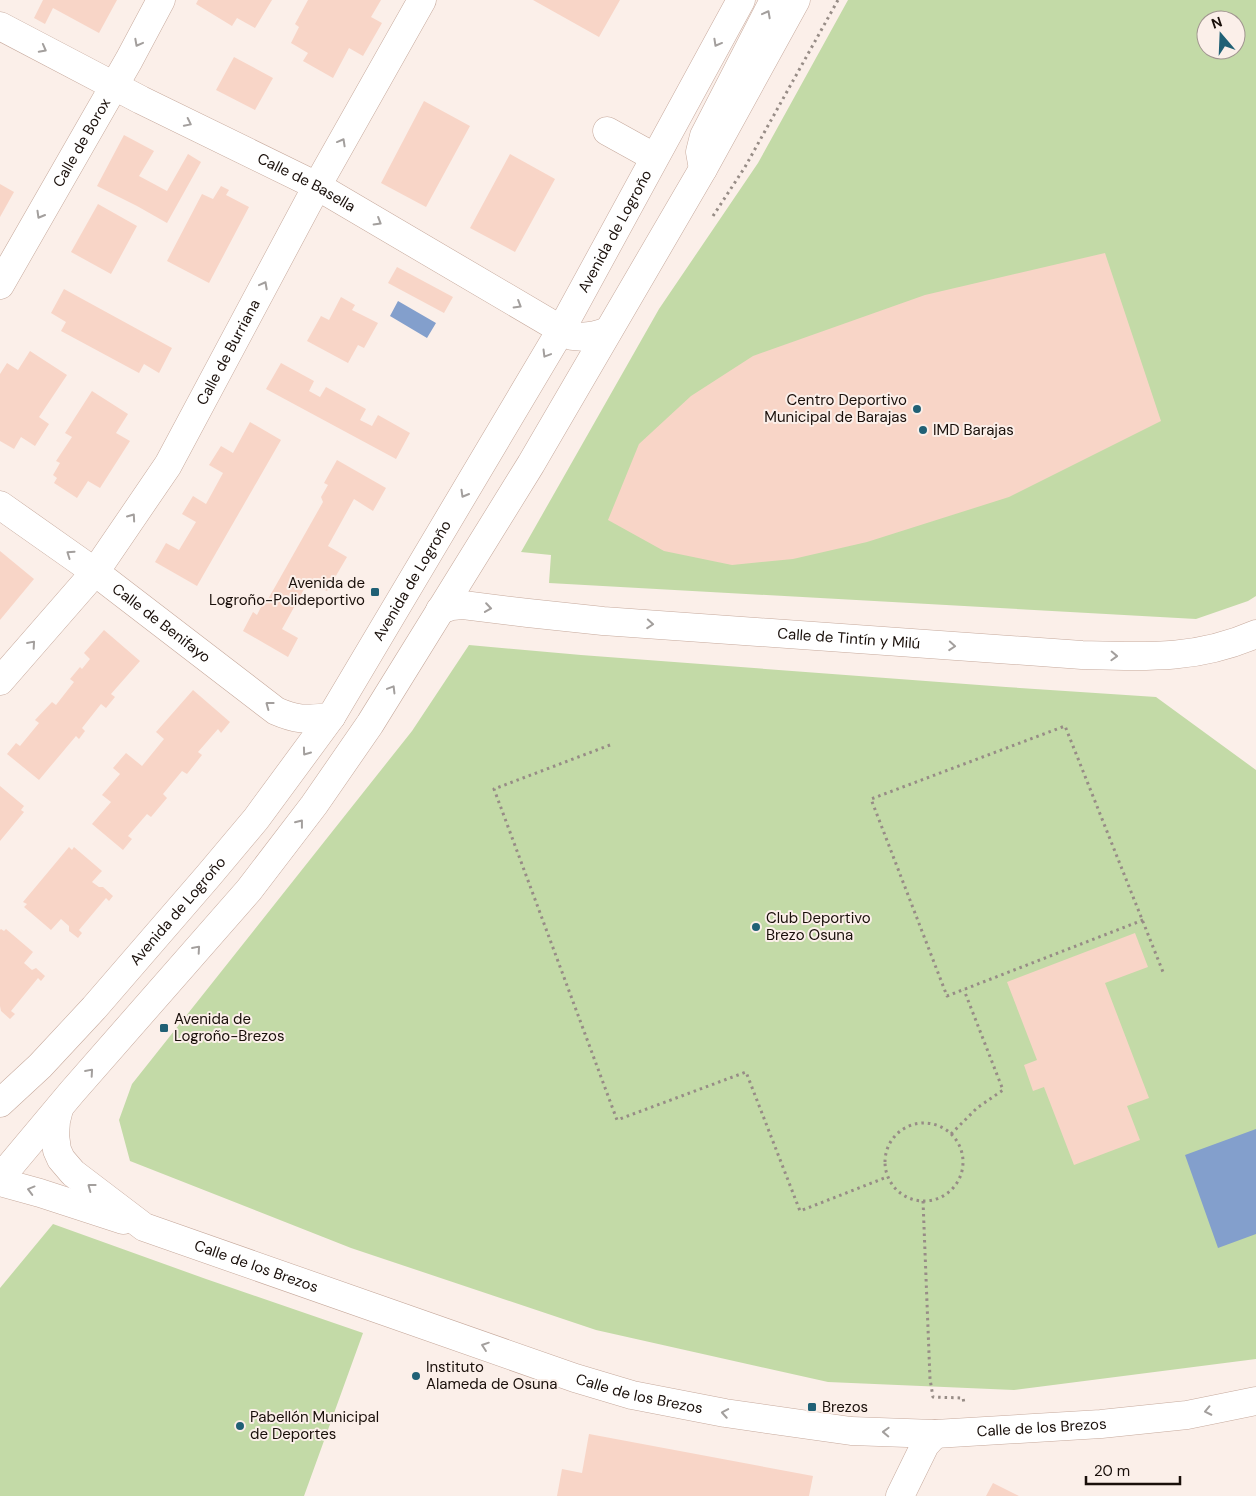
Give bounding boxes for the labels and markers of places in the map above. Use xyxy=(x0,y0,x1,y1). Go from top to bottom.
place label: Centro Deportivo Municipal de Barajas xyxy=(764,390,907,427)
marker: Centro Deportivo Municipal de Barajas xyxy=(911,403,923,415)
place label: IMD Barajas xyxy=(933,420,1014,440)
marker: IMD Barajas xyxy=(917,424,929,436)
place label: Avenida de Logroño-Polideportivo xyxy=(209,573,365,610)
marker: Avenida de Logroño-Polideportivo xyxy=(369,586,381,598)
place label: Club Deportivo Brezo Osuna xyxy=(766,908,871,945)
marker: Club Deportivo Brezo Osuna xyxy=(750,921,762,933)
place label: Avenida de Logroño-Brezos xyxy=(174,1009,284,1046)
marker: Avenida de Logroño-Brezos xyxy=(158,1022,170,1034)
place label: Instituto Alameda de Osuna xyxy=(426,1357,557,1394)
marker: Instituto Alameda de Osuna xyxy=(410,1370,422,1382)
place label: Brezos xyxy=(822,1397,868,1417)
marker: Brezos xyxy=(806,1401,818,1413)
place label: Pabellón Municipal de Deportes xyxy=(250,1407,379,1444)
marker: Pabellón Municipal de Deportes xyxy=(234,1420,246,1432)

